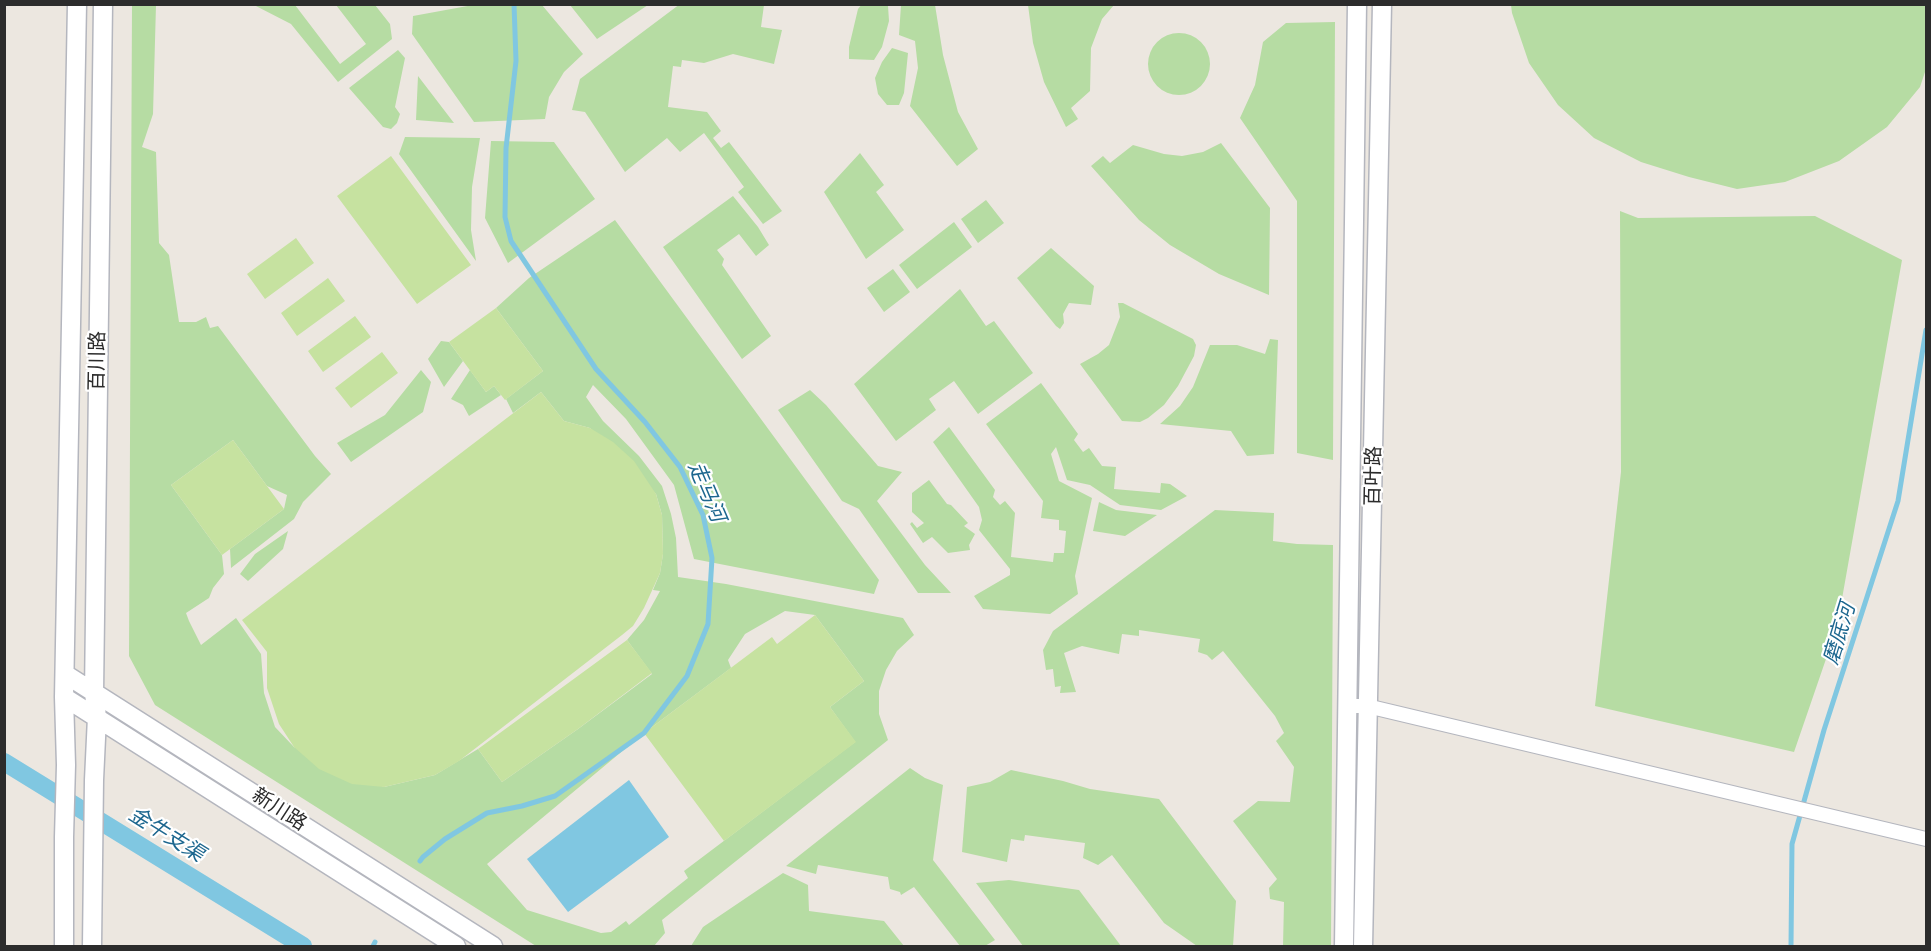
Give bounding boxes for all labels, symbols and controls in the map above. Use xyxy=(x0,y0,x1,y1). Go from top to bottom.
street label: 百川路 xyxy=(85,331,111,391)
street label: 百叶路 xyxy=(1361,446,1387,506)
water label: 走马河 xyxy=(682,458,730,526)
water label: 磨底河 xyxy=(1819,600,1861,668)
street label: 新川路 xyxy=(247,784,311,836)
water label: 金牛支渠 xyxy=(124,802,208,868)

